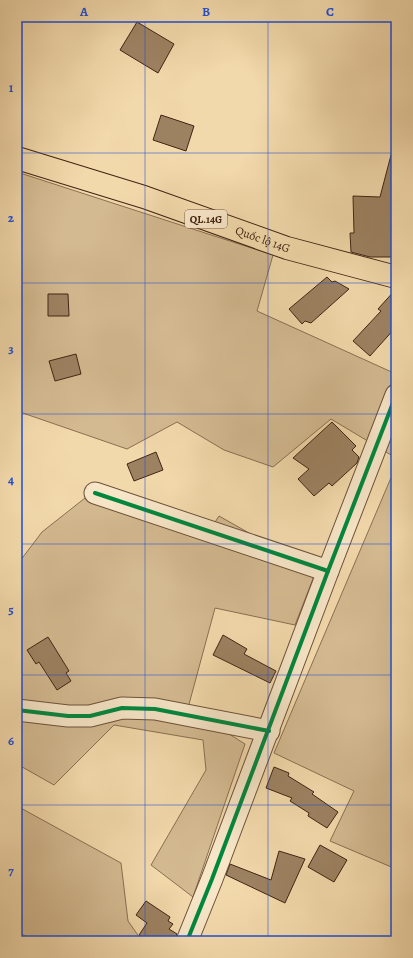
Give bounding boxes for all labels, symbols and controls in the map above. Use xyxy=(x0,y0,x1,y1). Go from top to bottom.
text: A xyxy=(79,3,89,20)
text: B xyxy=(202,3,210,20)
text: C xyxy=(326,3,334,20)
text: 1 xyxy=(9,79,14,96)
text: 2 xyxy=(8,209,15,226)
road number: QL.14G xyxy=(185,210,227,228)
street label: Quốc lộ 14G xyxy=(233,222,292,257)
text: 3 xyxy=(8,340,14,357)
text: 4 xyxy=(8,471,14,488)
text: 5 xyxy=(8,601,14,618)
text: 6 xyxy=(8,732,14,749)
text: 7 xyxy=(8,862,14,879)

